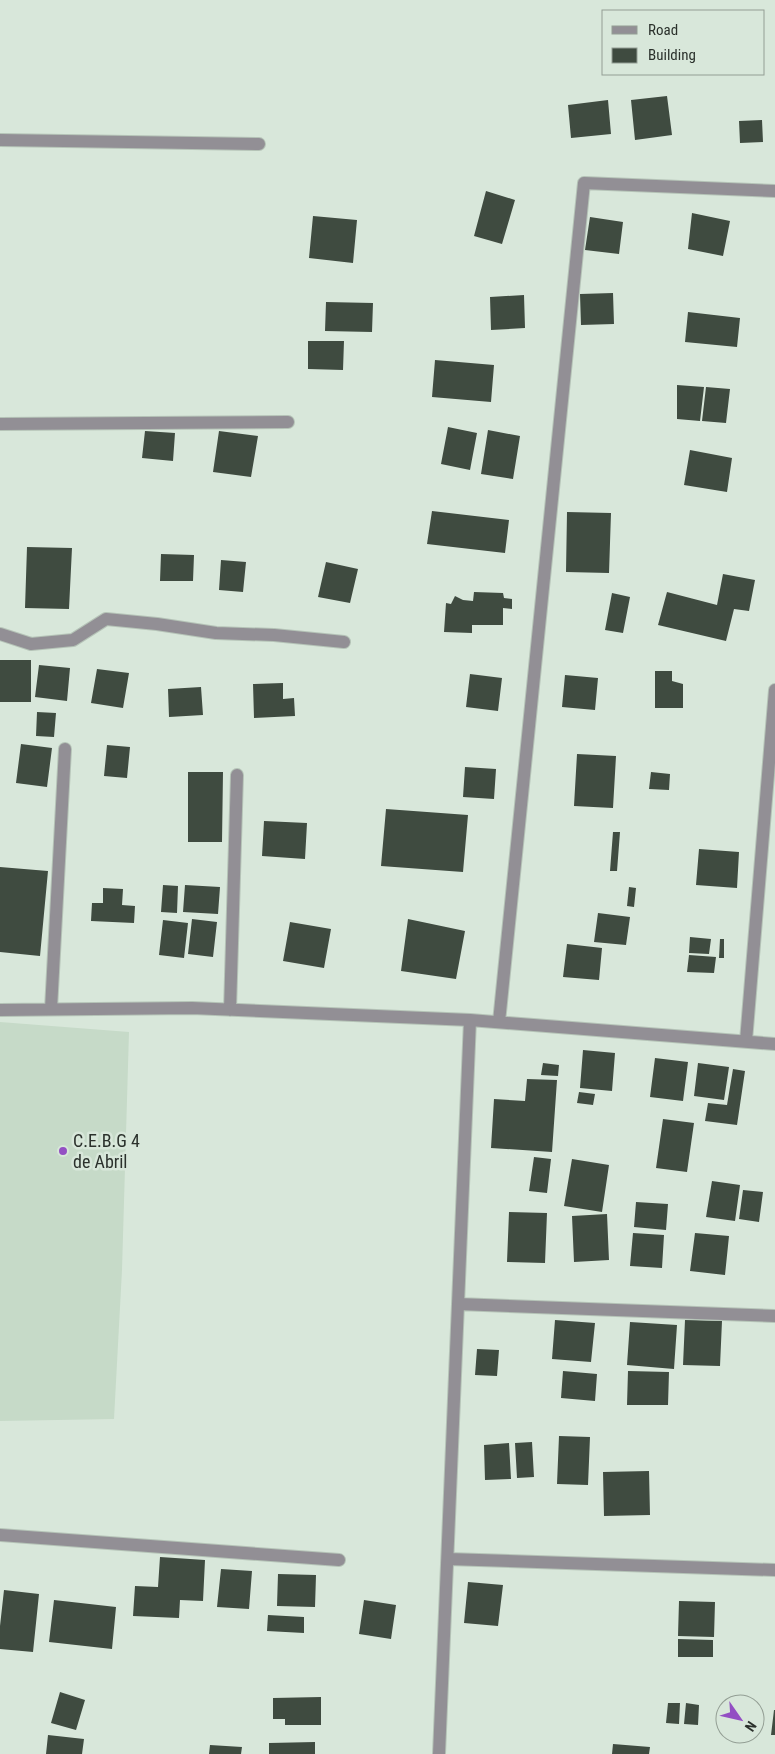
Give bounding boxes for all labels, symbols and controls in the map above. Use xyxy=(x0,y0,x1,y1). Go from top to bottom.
legend xyxy=(602,10,765,75)
text: Road xyxy=(648,21,678,39)
text: Building xyxy=(648,46,696,64)
place label: C.E.B.G 4 de Abril xyxy=(73,1130,140,1172)
marker: C.E.B.G 4 de Abril xyxy=(57,1145,69,1157)
north arrow xyxy=(715,1694,765,1744)
text: N xyxy=(742,1718,760,1734)

